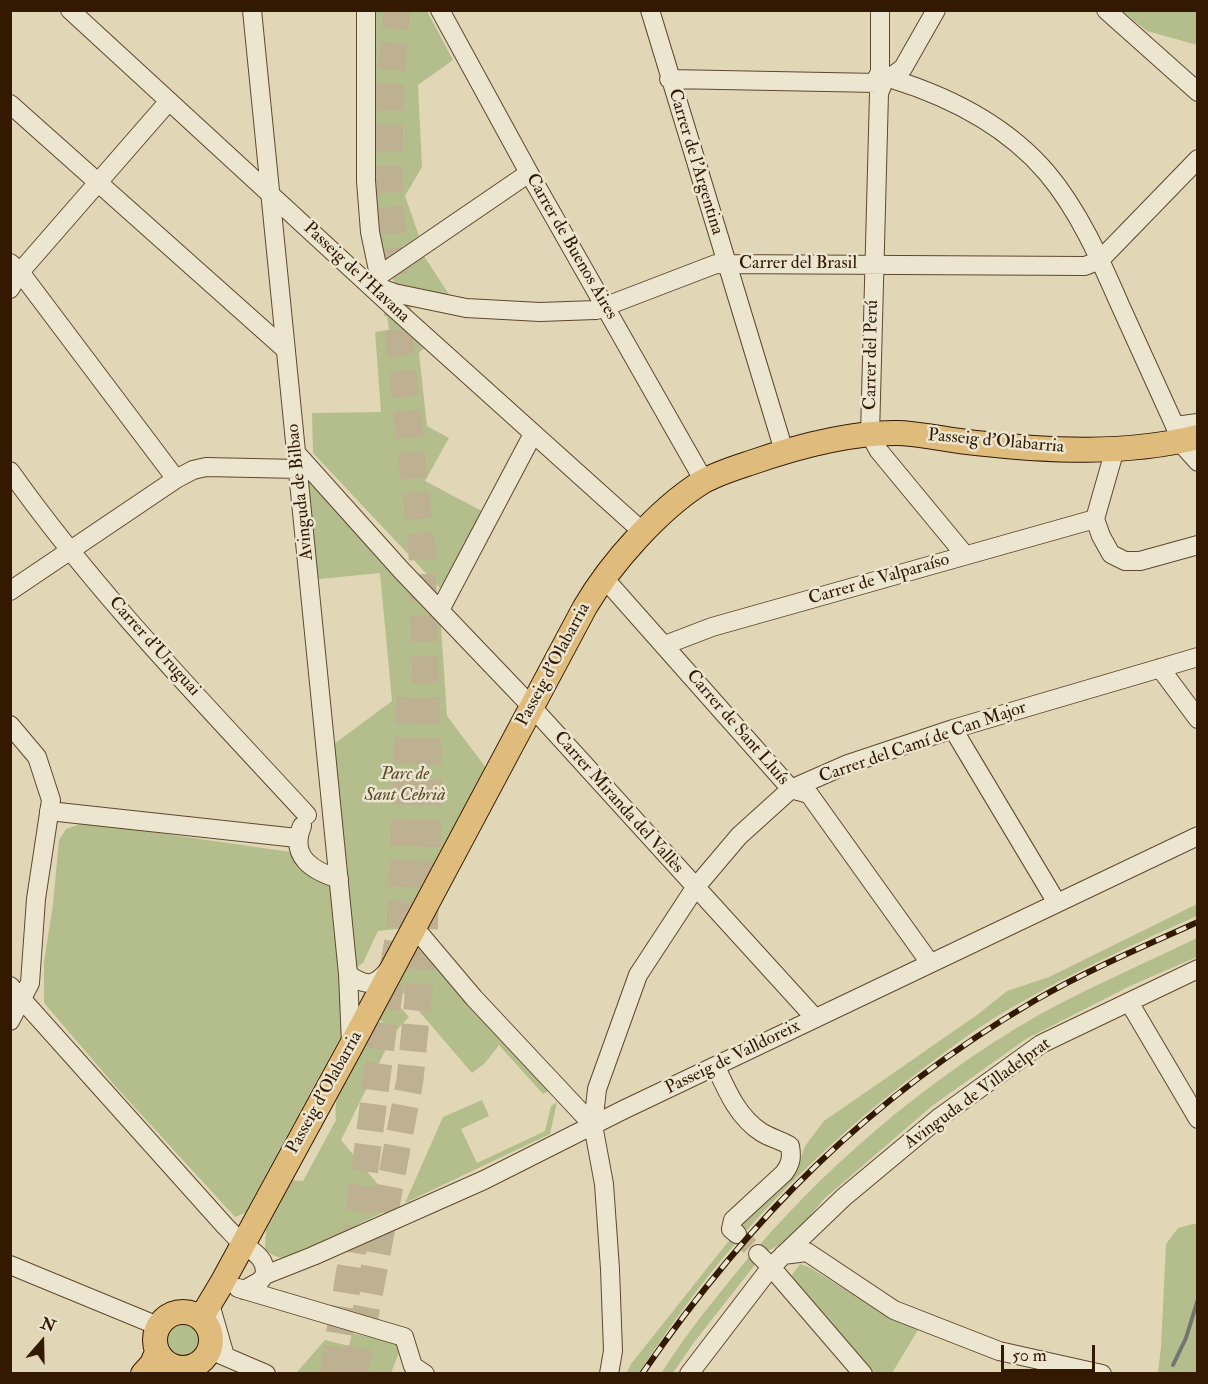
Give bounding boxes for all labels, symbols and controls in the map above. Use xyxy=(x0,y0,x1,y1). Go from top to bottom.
street label: Carrer de l'Argentina xyxy=(663,86,727,238)
street label: Carrer de Buenos Aires xyxy=(520,170,622,324)
street label: Passeig de l'Havana xyxy=(298,218,414,328)
street label: Carrer del Brasil xyxy=(739,253,857,275)
street label: Carrer del Perú xyxy=(860,300,884,410)
street label: Avinguda de Bilbao xyxy=(283,423,319,561)
street label: Passeig d'Olabarria xyxy=(927,425,1065,459)
street label: Carrer de Valparaíso xyxy=(806,550,952,610)
street label: Carrer d'Uruguai xyxy=(104,593,204,701)
street label: Passeig d'Olabarria xyxy=(512,600,596,730)
street label: Carrer de Sant Lluís xyxy=(681,666,793,790)
street label: Carrer del Camí de Can Major xyxy=(817,697,1029,789)
street label: Carrer Miranda del Vallès xyxy=(549,728,687,878)
park label: Parc de Sant Cebrià xyxy=(364,764,446,806)
street label: Passeig de Valldoreix xyxy=(662,1016,804,1100)
street label: Passeig d'Olabarria xyxy=(282,1028,368,1158)
street label: Avinguda de Villadelprat xyxy=(901,1034,1055,1154)
north arrow xyxy=(12,1312,72,1372)
text: N xyxy=(38,1313,58,1337)
scale bar xyxy=(1004,1333,1098,1371)
text: 50 m xyxy=(1012,1344,1047,1367)

